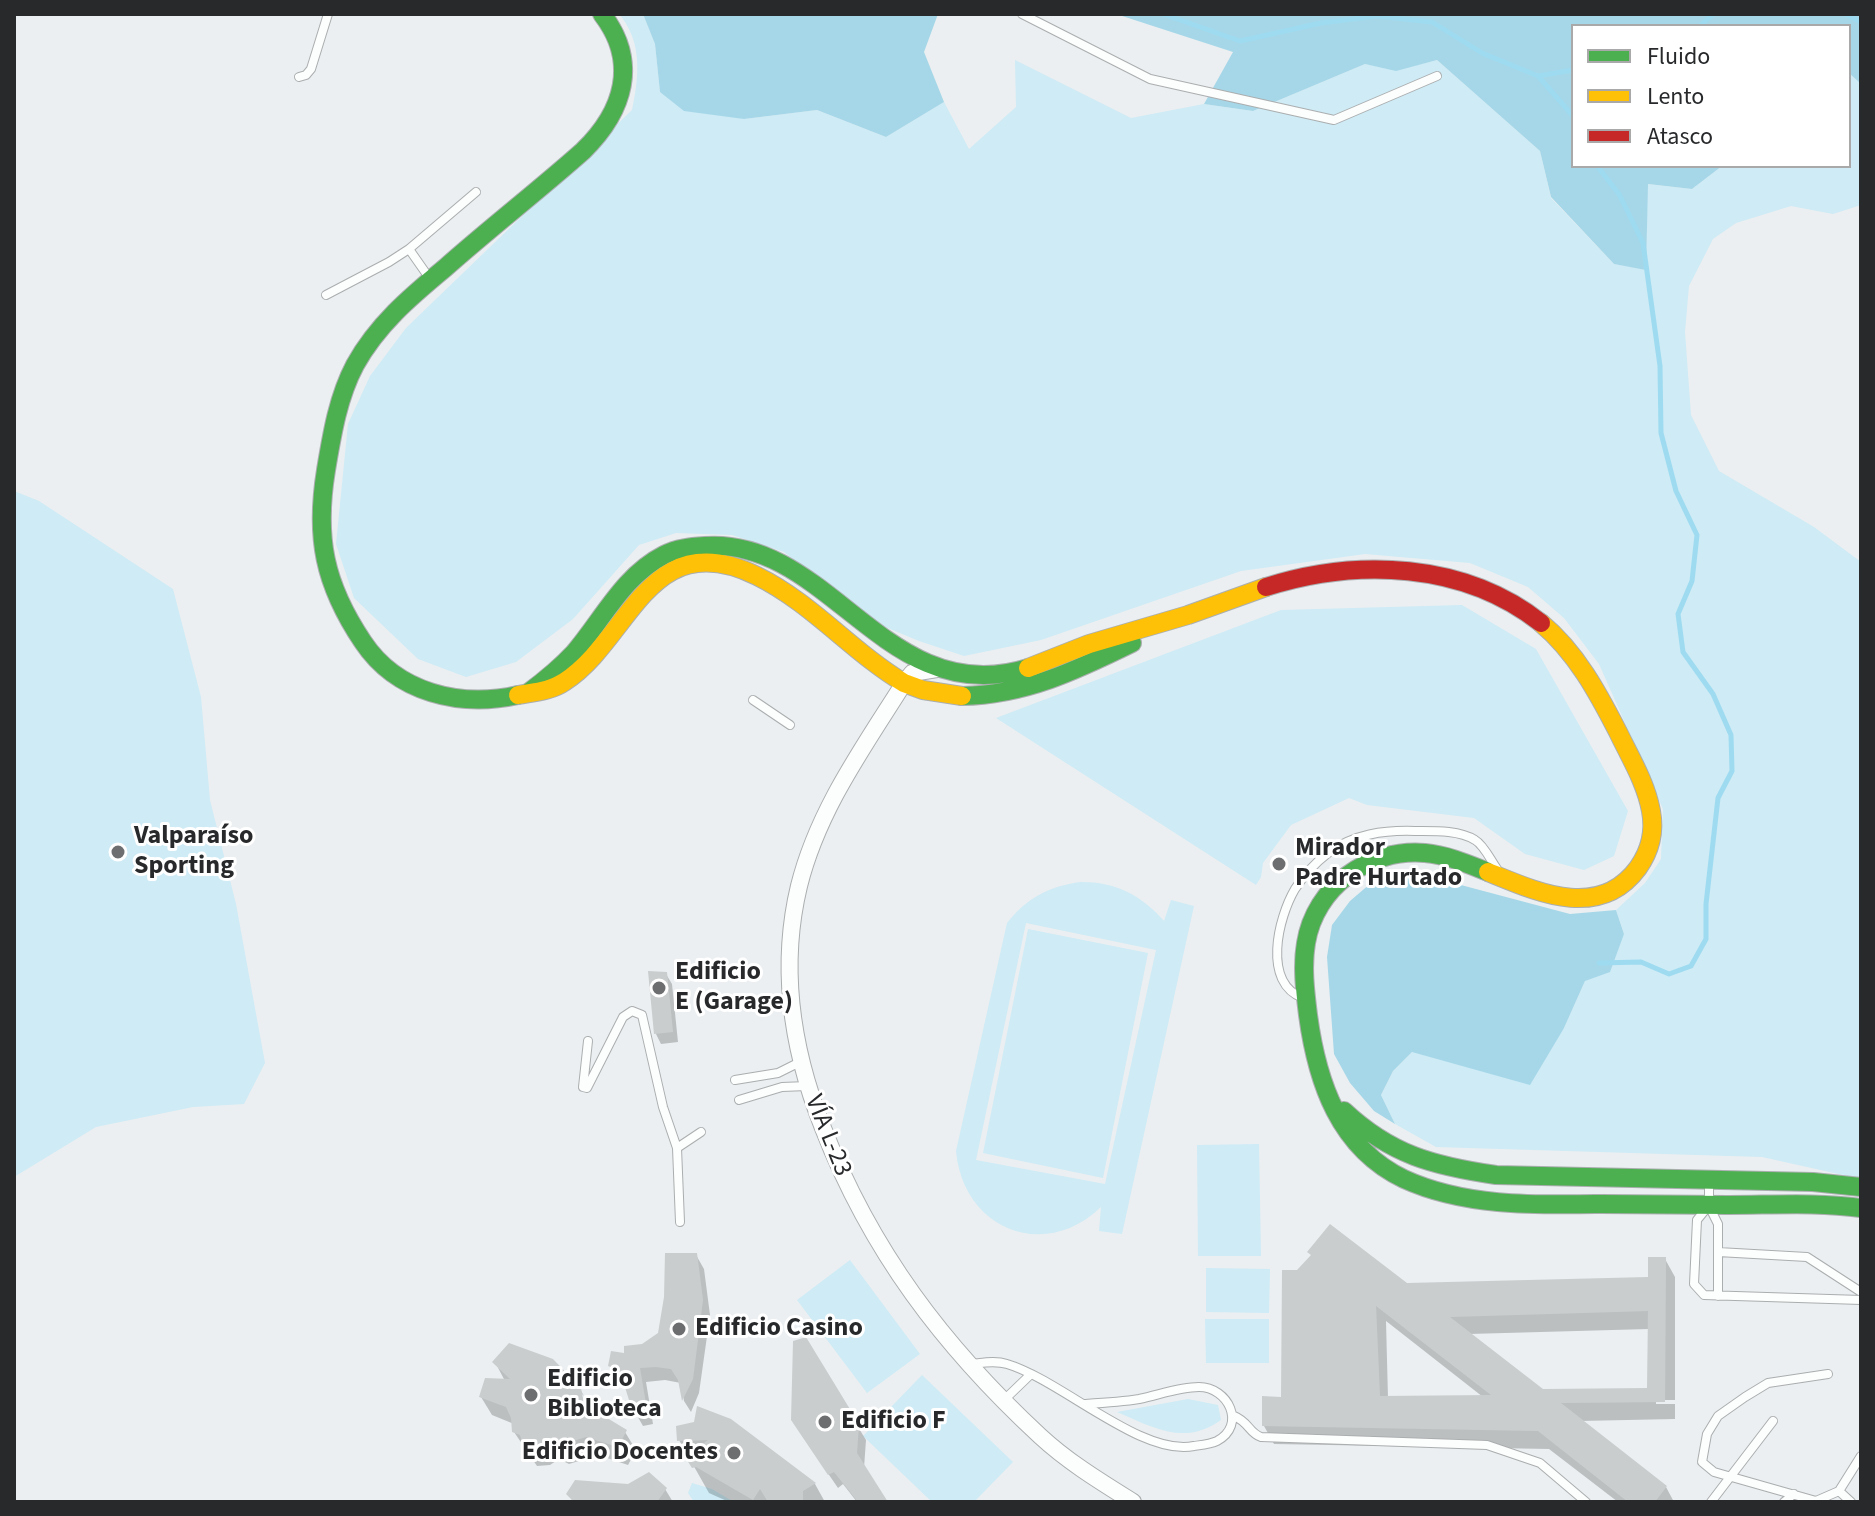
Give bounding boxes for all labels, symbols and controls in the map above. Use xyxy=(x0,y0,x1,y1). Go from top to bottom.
legend xyxy=(1571,24,1851,168)
text: Fluido xyxy=(1647,39,1710,74)
text: Lento xyxy=(1647,79,1704,114)
text: Atasco xyxy=(1647,119,1713,154)
place label: Valparaíso Sporting xyxy=(134,821,253,882)
place label: Mirador Padre Hurtado xyxy=(1295,833,1462,894)
marker: Valparaíso Sporting xyxy=(109,843,127,861)
marker: Mirador Padre Hurtado xyxy=(1270,855,1288,873)
place label: Edificio E (Garage) xyxy=(675,957,793,1018)
marker: Edificio E (Garage) xyxy=(650,979,668,997)
street label: VÍA L-23 xyxy=(797,1091,857,1181)
place label: Edificio Casino xyxy=(695,1313,863,1345)
marker: Edificio Casino xyxy=(670,1320,688,1338)
place label: Edificio Biblioteca xyxy=(547,1364,662,1426)
marker: Edificio Biblioteca xyxy=(522,1386,540,1404)
place label: Edificio F xyxy=(841,1406,946,1438)
marker: Edificio F xyxy=(816,1413,834,1431)
place label: Edificio Docentes xyxy=(522,1437,718,1469)
marker: Edificio Docentes xyxy=(725,1444,743,1462)

